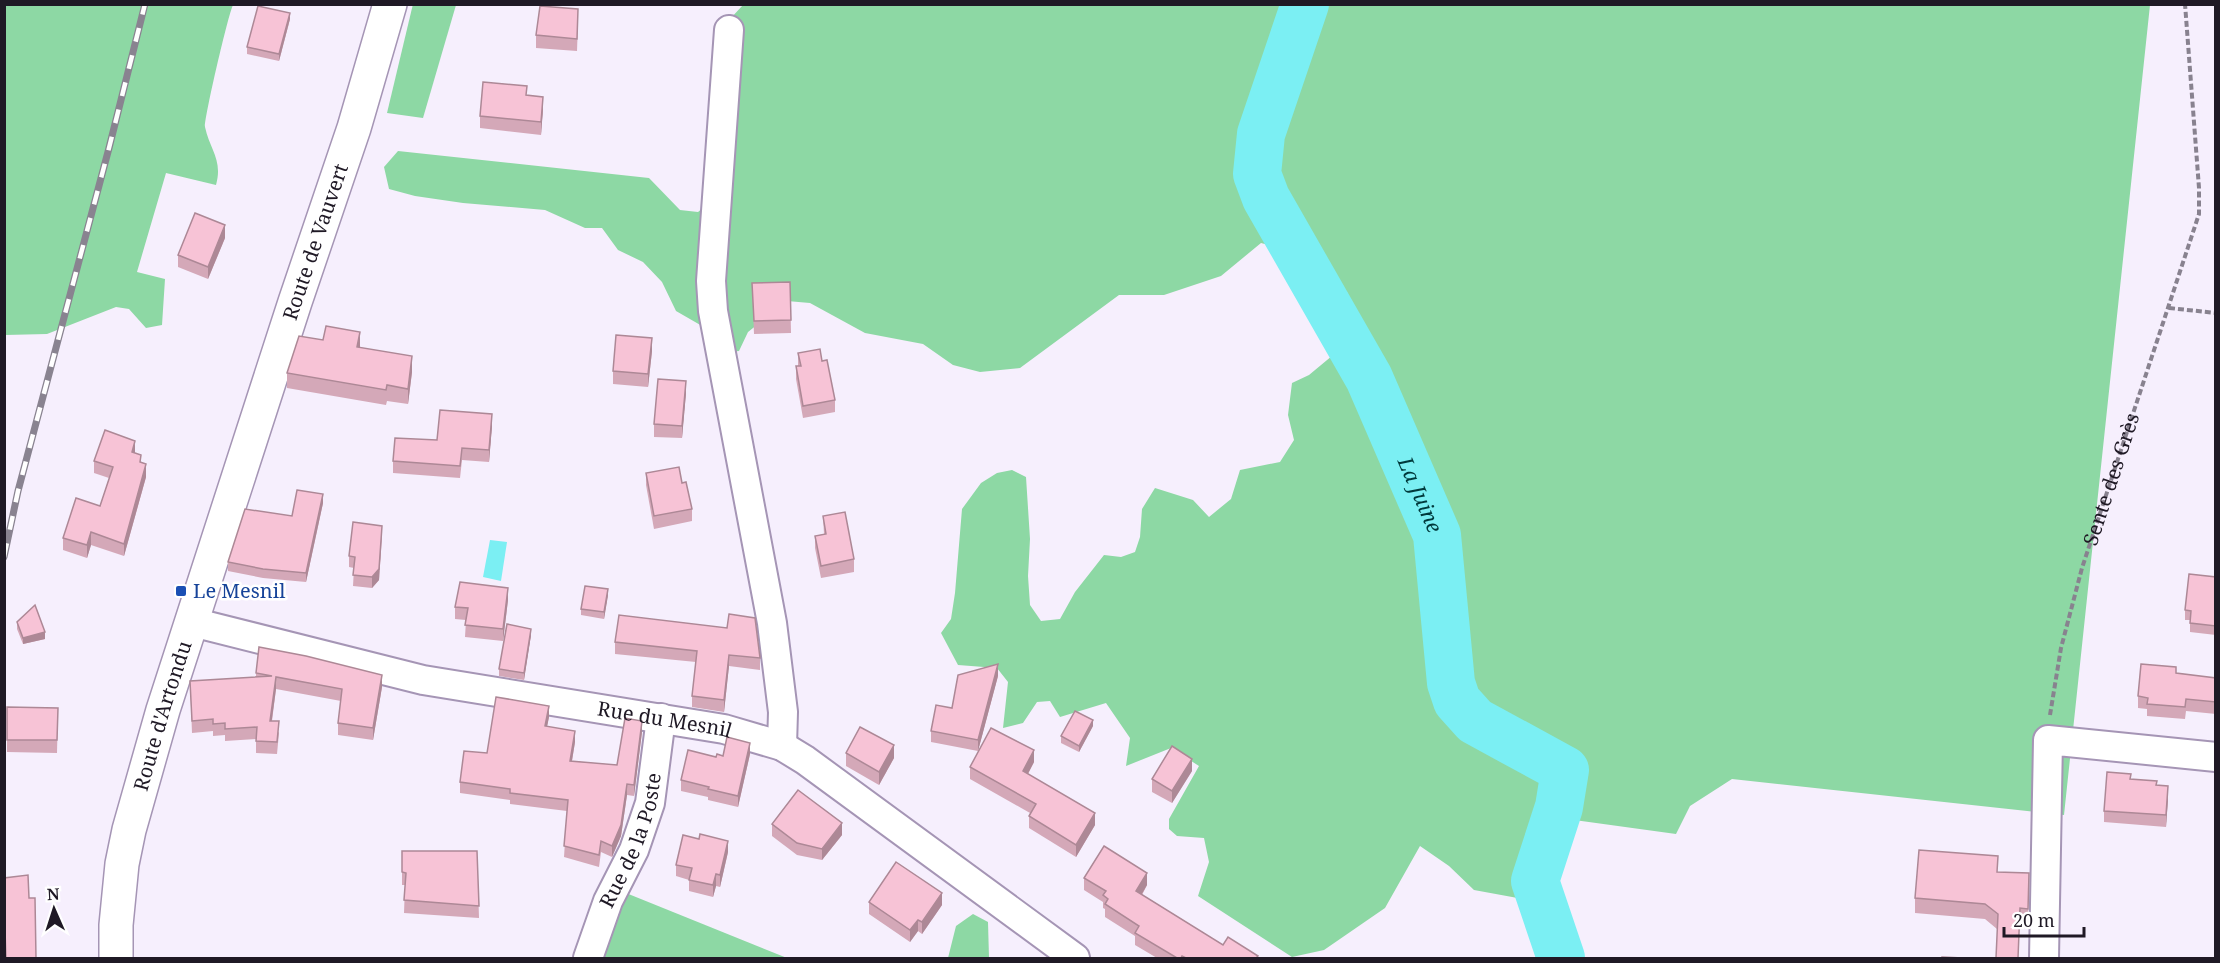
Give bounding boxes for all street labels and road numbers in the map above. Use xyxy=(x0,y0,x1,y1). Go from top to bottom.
street label: Route de Vauvert xyxy=(276,160,354,323)
street label: Sente des Grès xyxy=(2076,409,2145,549)
street label: Route d'Artondu xyxy=(127,637,198,794)
street label: Rue du Mesnil xyxy=(595,695,735,744)
street label: Rue de la Poste xyxy=(593,771,667,912)

